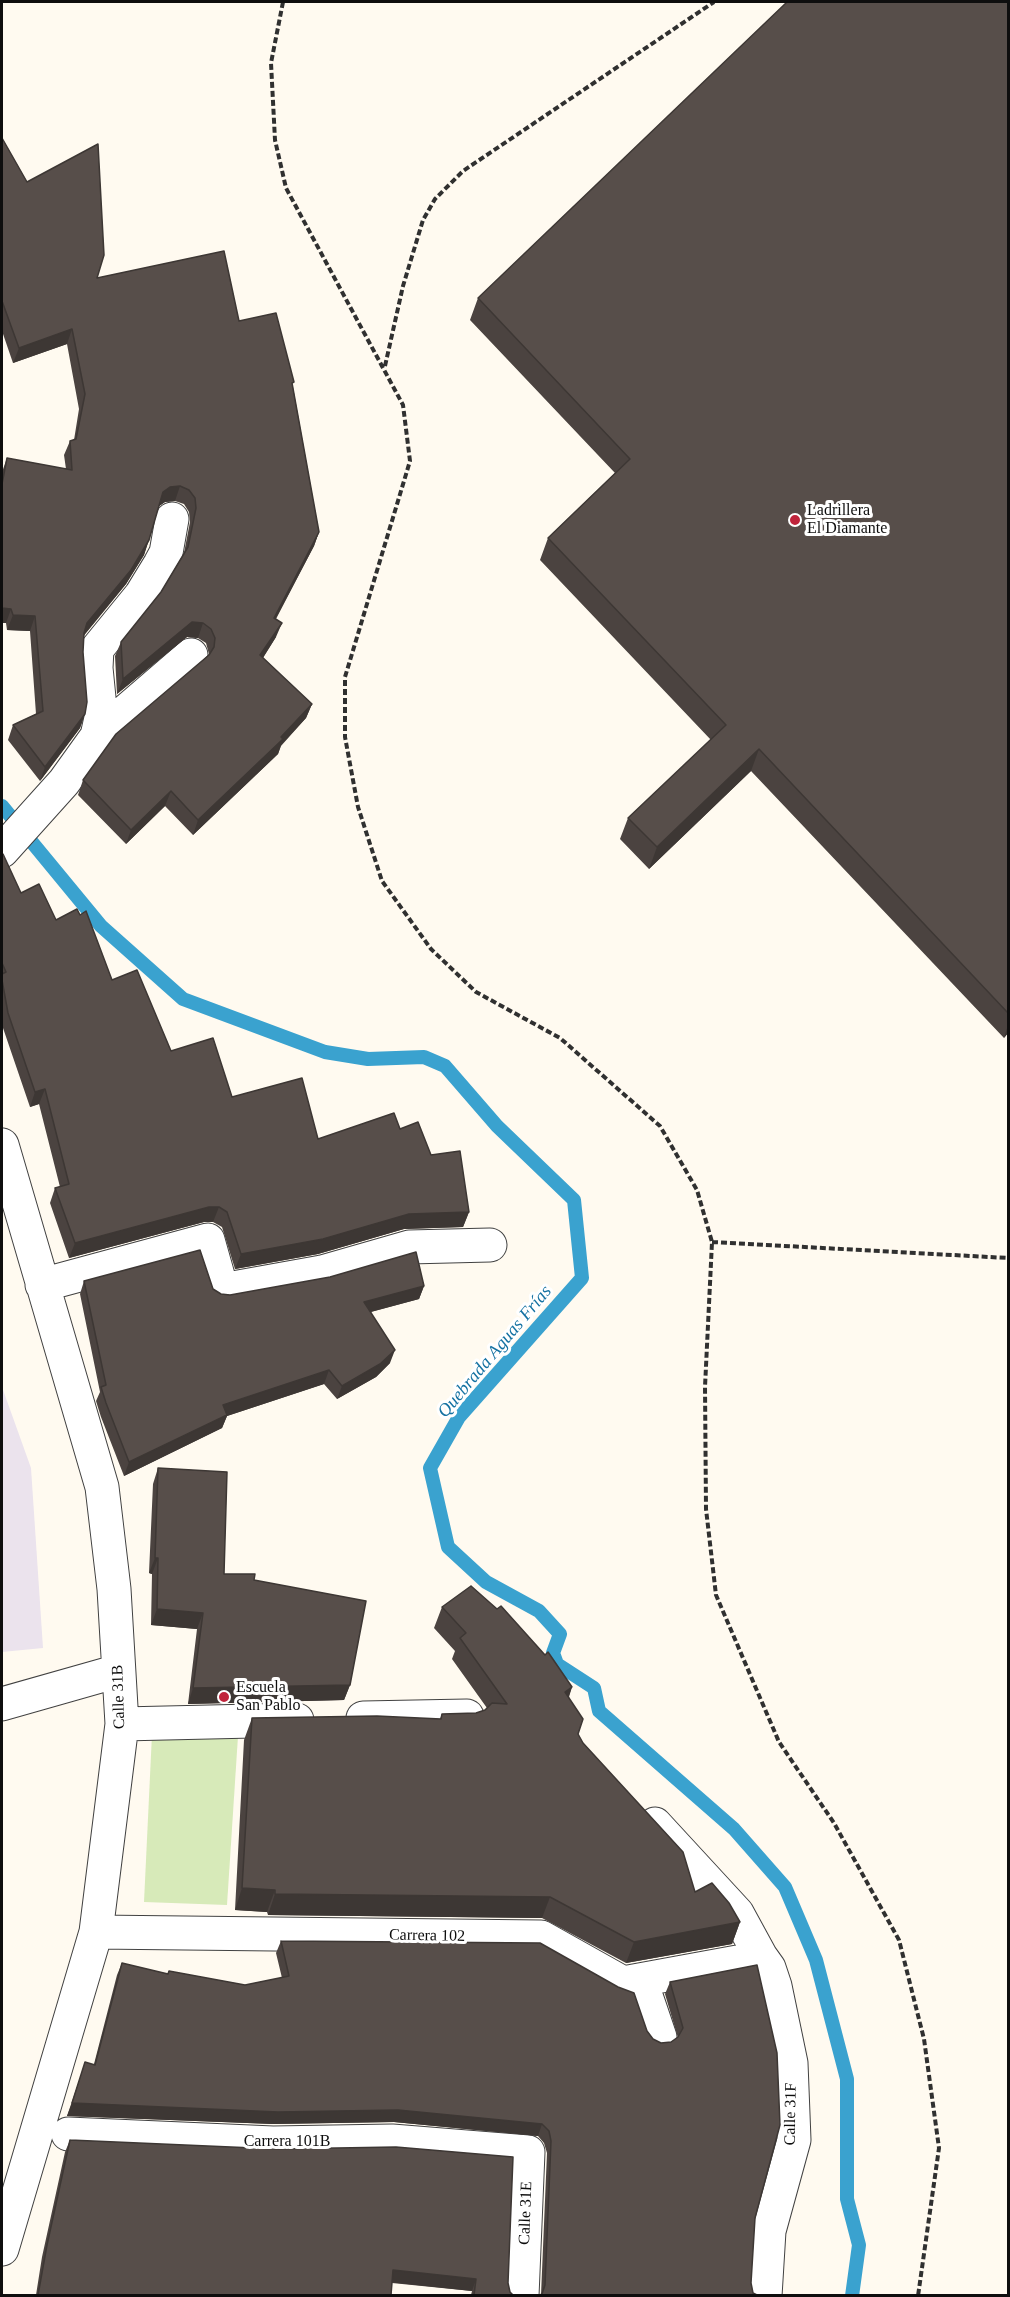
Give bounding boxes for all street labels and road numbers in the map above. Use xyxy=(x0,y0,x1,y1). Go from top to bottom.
street label: Calle 31B xyxy=(108,1664,130,1730)
street label: Carrera 102 xyxy=(389,1926,465,1946)
street label: Calle 31F xyxy=(781,2083,801,2145)
street label: Carrera 101B xyxy=(244,2132,330,2152)
street label: Calle 31E xyxy=(515,2181,537,2245)

